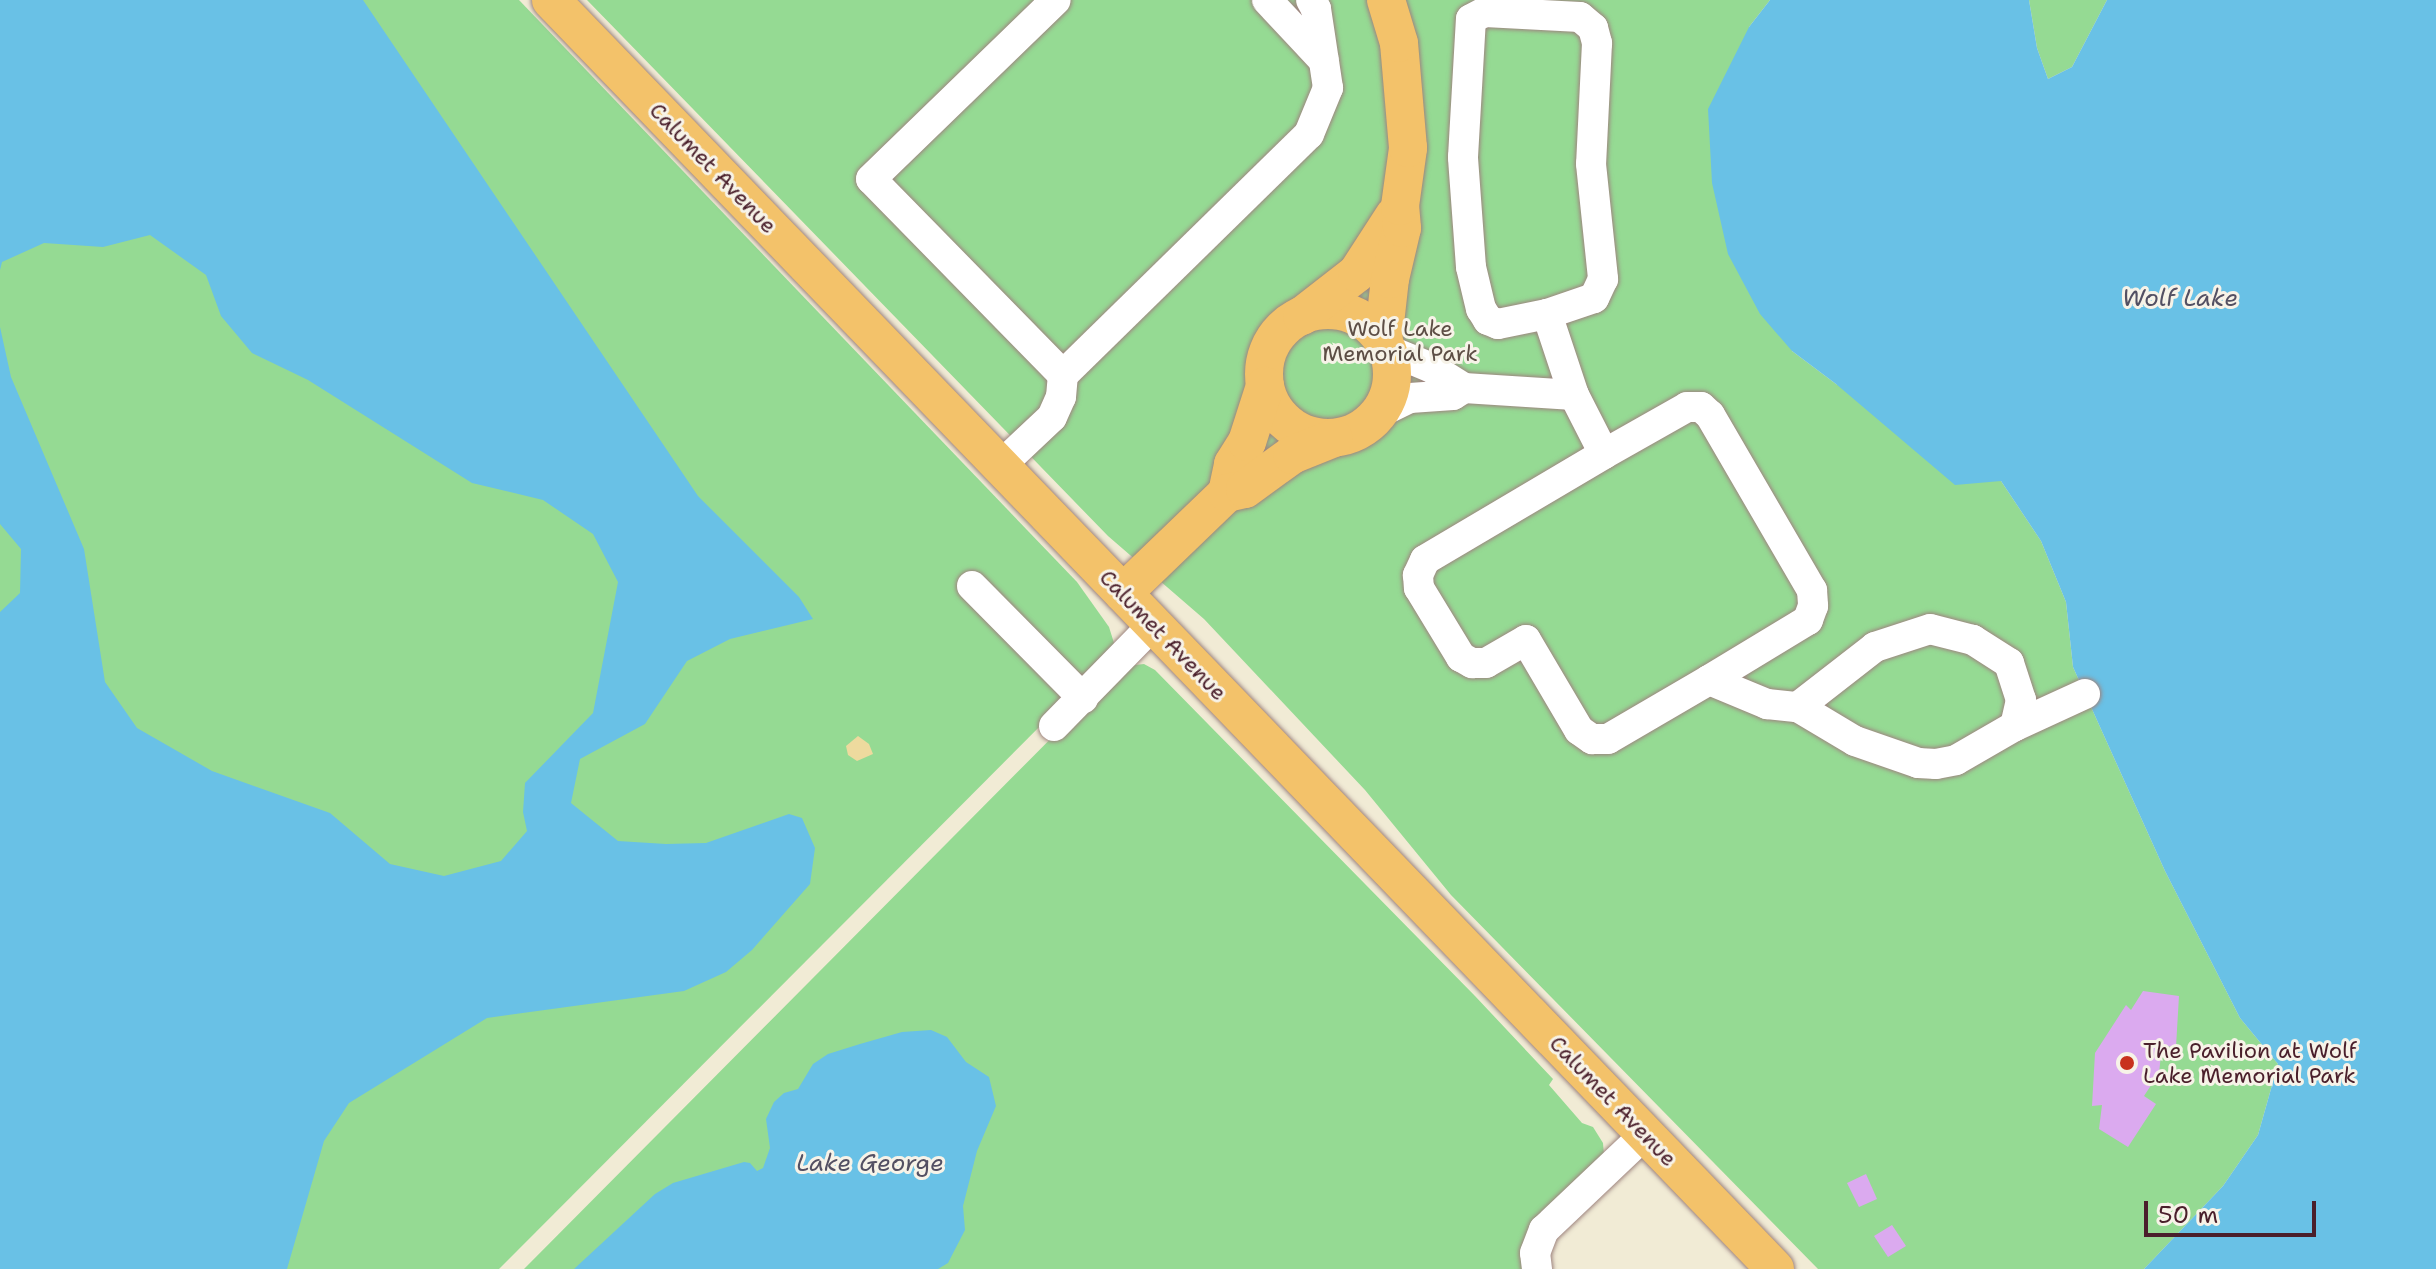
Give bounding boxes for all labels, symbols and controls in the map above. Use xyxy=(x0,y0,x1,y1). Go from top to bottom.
street label: Calumet Avenue xyxy=(644,97,782,239)
water label: Wolf Lake xyxy=(2122,285,2238,313)
park label: Wolf Lake Memorial Park xyxy=(1322,315,1478,366)
street label: Calumet Avenue xyxy=(1094,564,1232,706)
street label: Calumet Avenue xyxy=(1544,1030,1682,1172)
place label: The Pavilion at Wolf Lake Memorial Park xyxy=(2143,1037,2357,1088)
marker: The Pavilion at Wolf Lake Memorial Park xyxy=(2118,1054,2136,1072)
water label: Lake George xyxy=(796,1150,944,1178)
scale bar xyxy=(2148,1185,2320,1235)
text: 50 m xyxy=(2158,1199,2218,1231)

